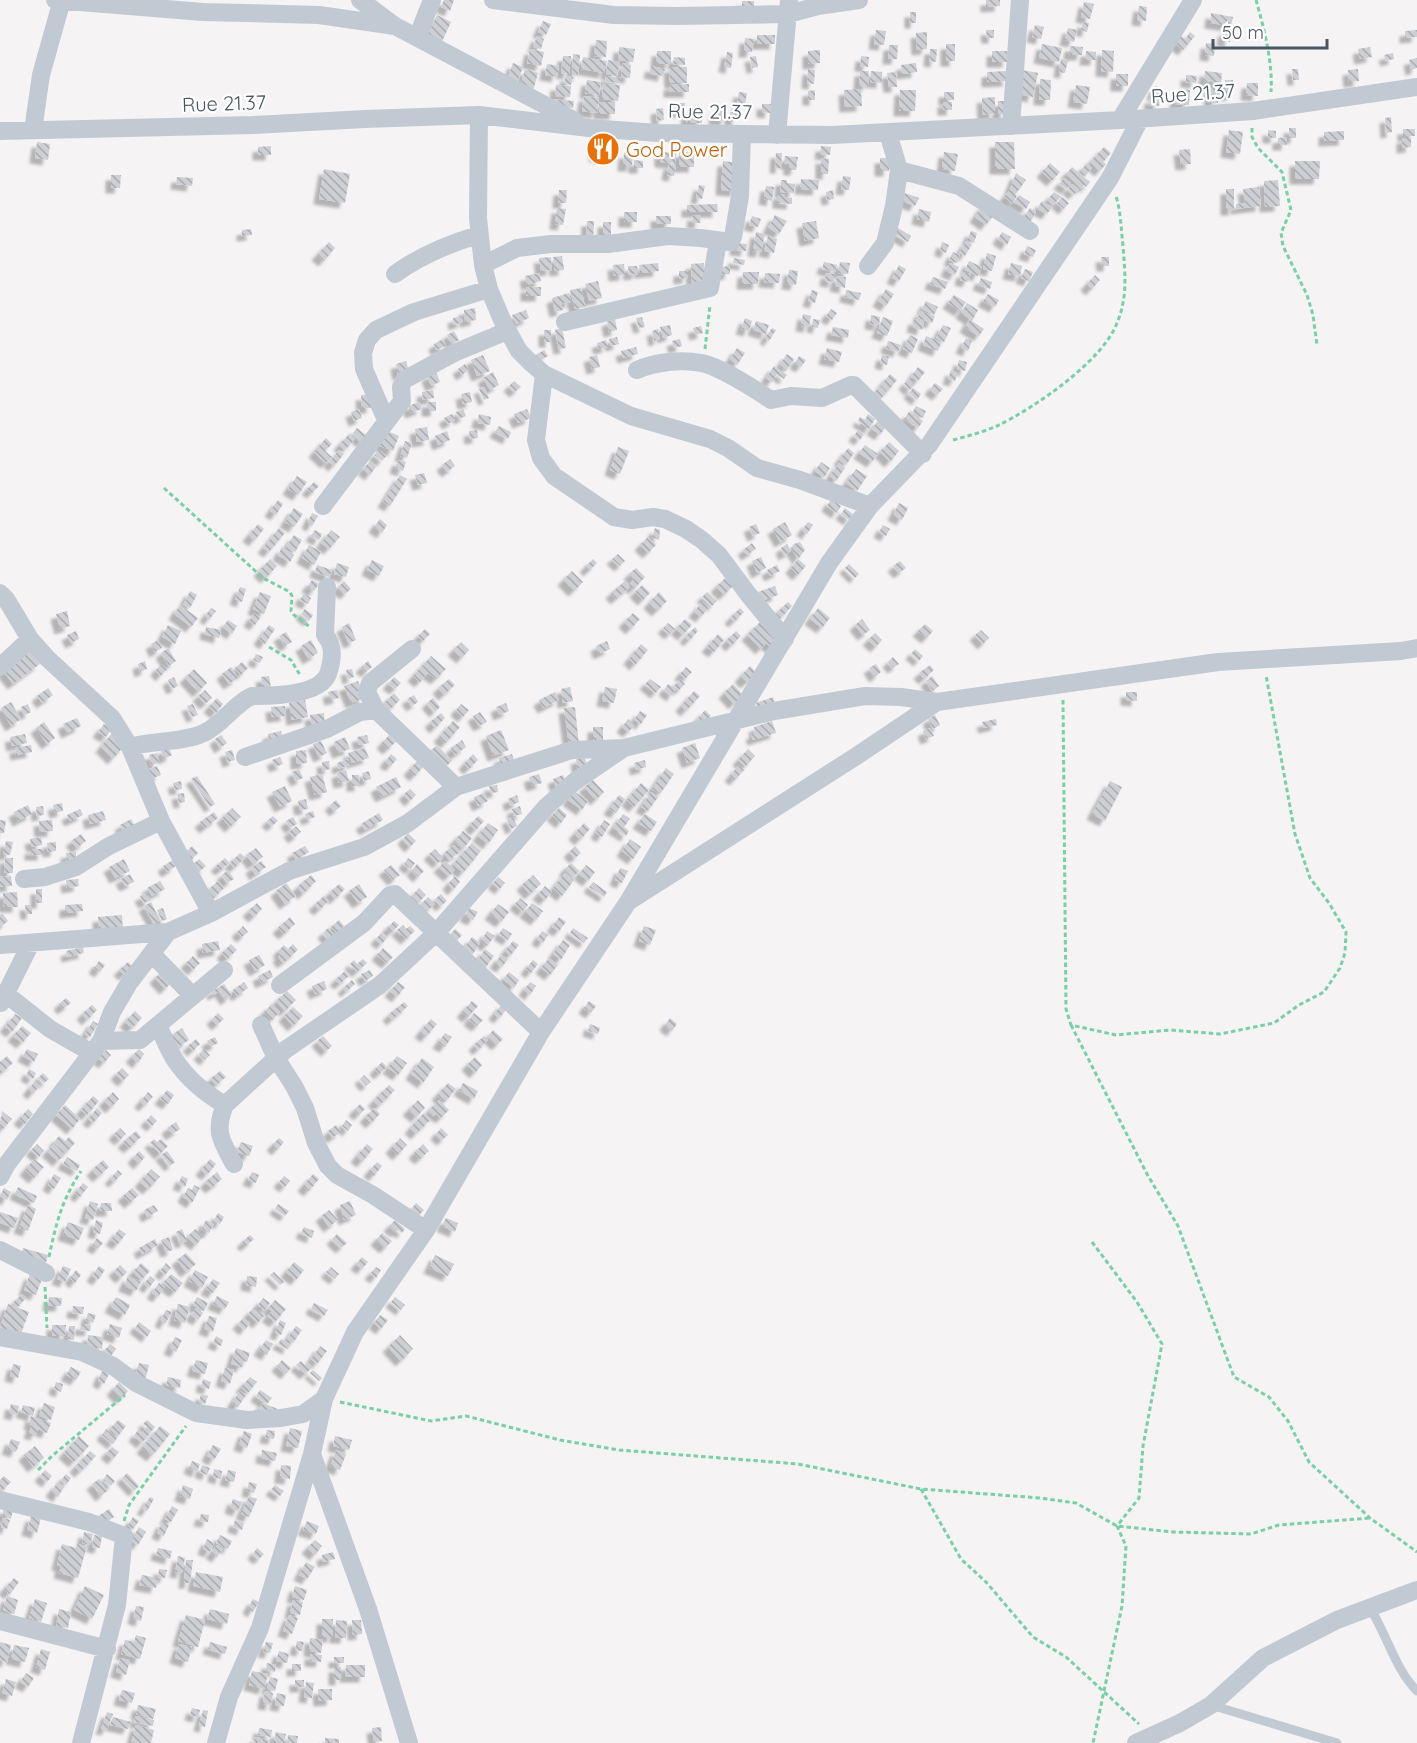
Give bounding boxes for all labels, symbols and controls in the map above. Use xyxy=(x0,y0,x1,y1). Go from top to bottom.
scale bar xyxy=(1213,12,1327,50)
text: 50 m xyxy=(1222,21,1264,44)
street label: Rue 21.37 xyxy=(1150,78,1236,108)
street label: Rue 21.37 xyxy=(181,89,267,117)
street label: Rue 21.37 xyxy=(668,98,752,124)
restaurant icon: God Power xyxy=(585,131,621,167)
place label: God Power xyxy=(626,137,728,162)

